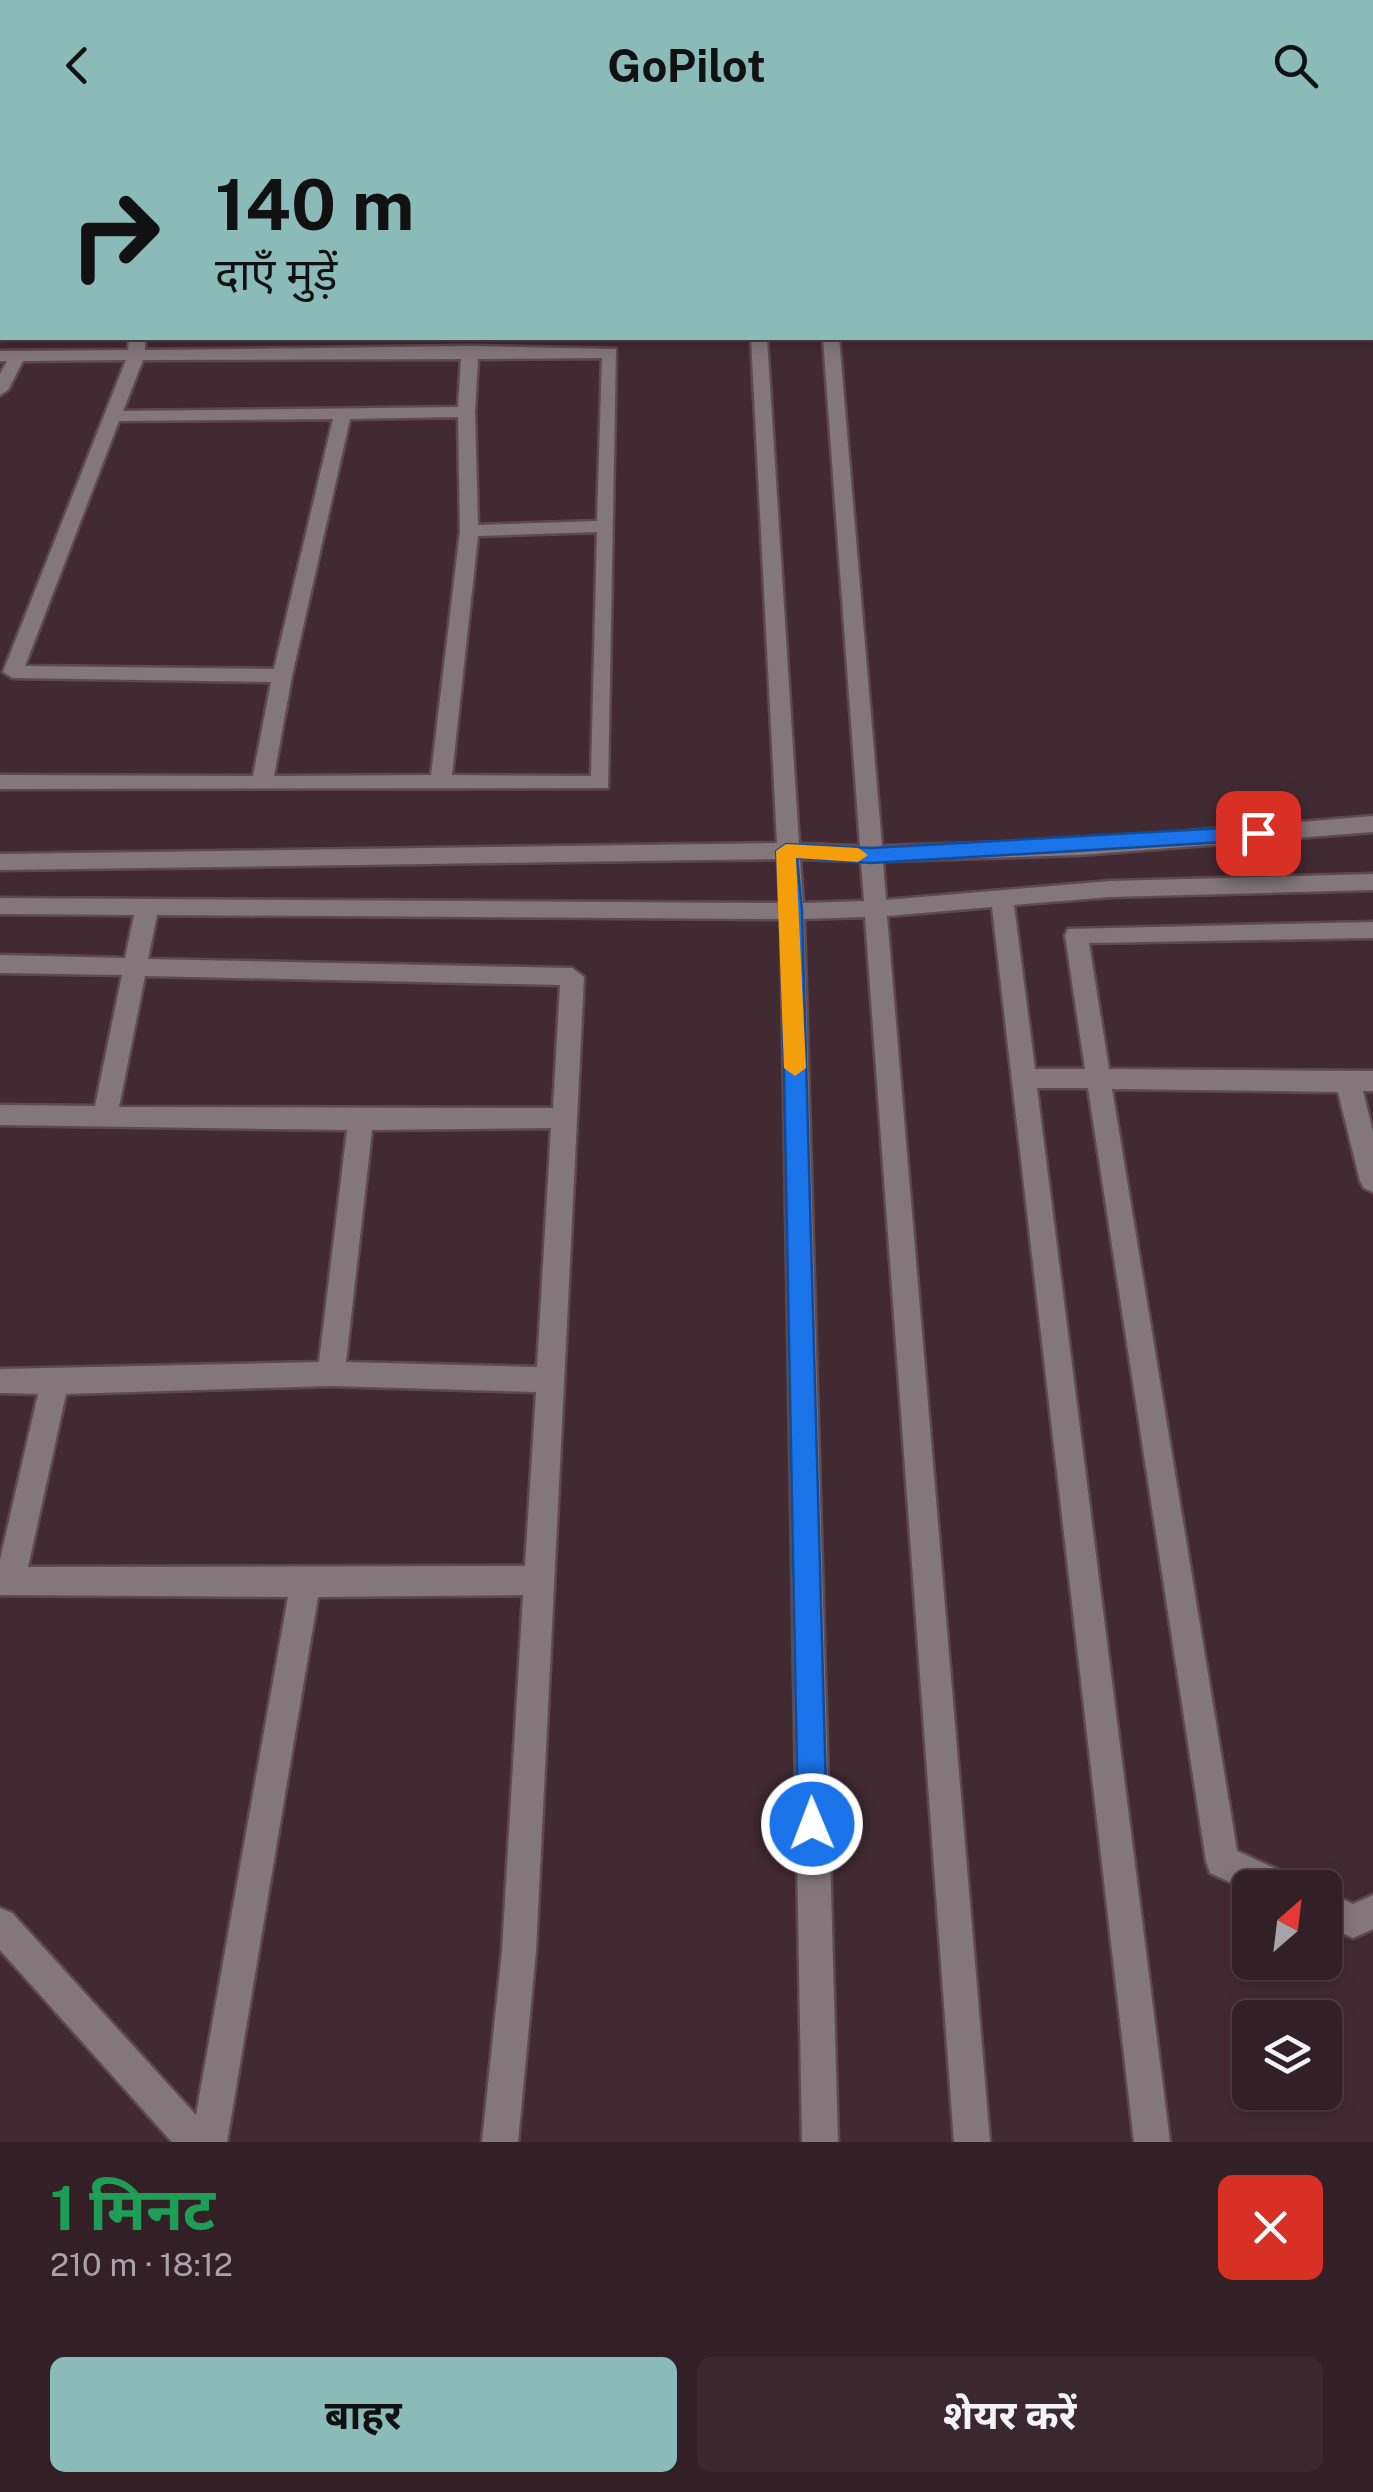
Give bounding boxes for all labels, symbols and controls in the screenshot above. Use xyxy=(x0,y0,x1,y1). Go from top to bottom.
icon: back xyxy=(50,38,105,93)
icon: search xyxy=(1268,38,1323,93)
text: GoPilot xyxy=(607,39,766,92)
text: 140 m xyxy=(215,163,414,246)
icon: right xyxy=(50,170,180,300)
text: दाएँ मुड़ें xyxy=(215,247,337,300)
pin xyxy=(1216,791,1301,876)
icon: arrive xyxy=(1231,806,1286,861)
position arrow xyxy=(760,1772,864,1876)
north arrow xyxy=(1232,1870,1342,1980)
map controls xyxy=(1232,1870,1342,2110)
button: layers xyxy=(1232,2000,1342,2110)
text: 1 मिनट xyxy=(50,2173,215,2244)
button: close xyxy=(1218,2175,1323,2280)
text: 210 m · 18:12 xyxy=(50,2246,233,2283)
button: बाहर xyxy=(50,2357,677,2472)
button: शेयर करें xyxy=(697,2357,1323,2472)

